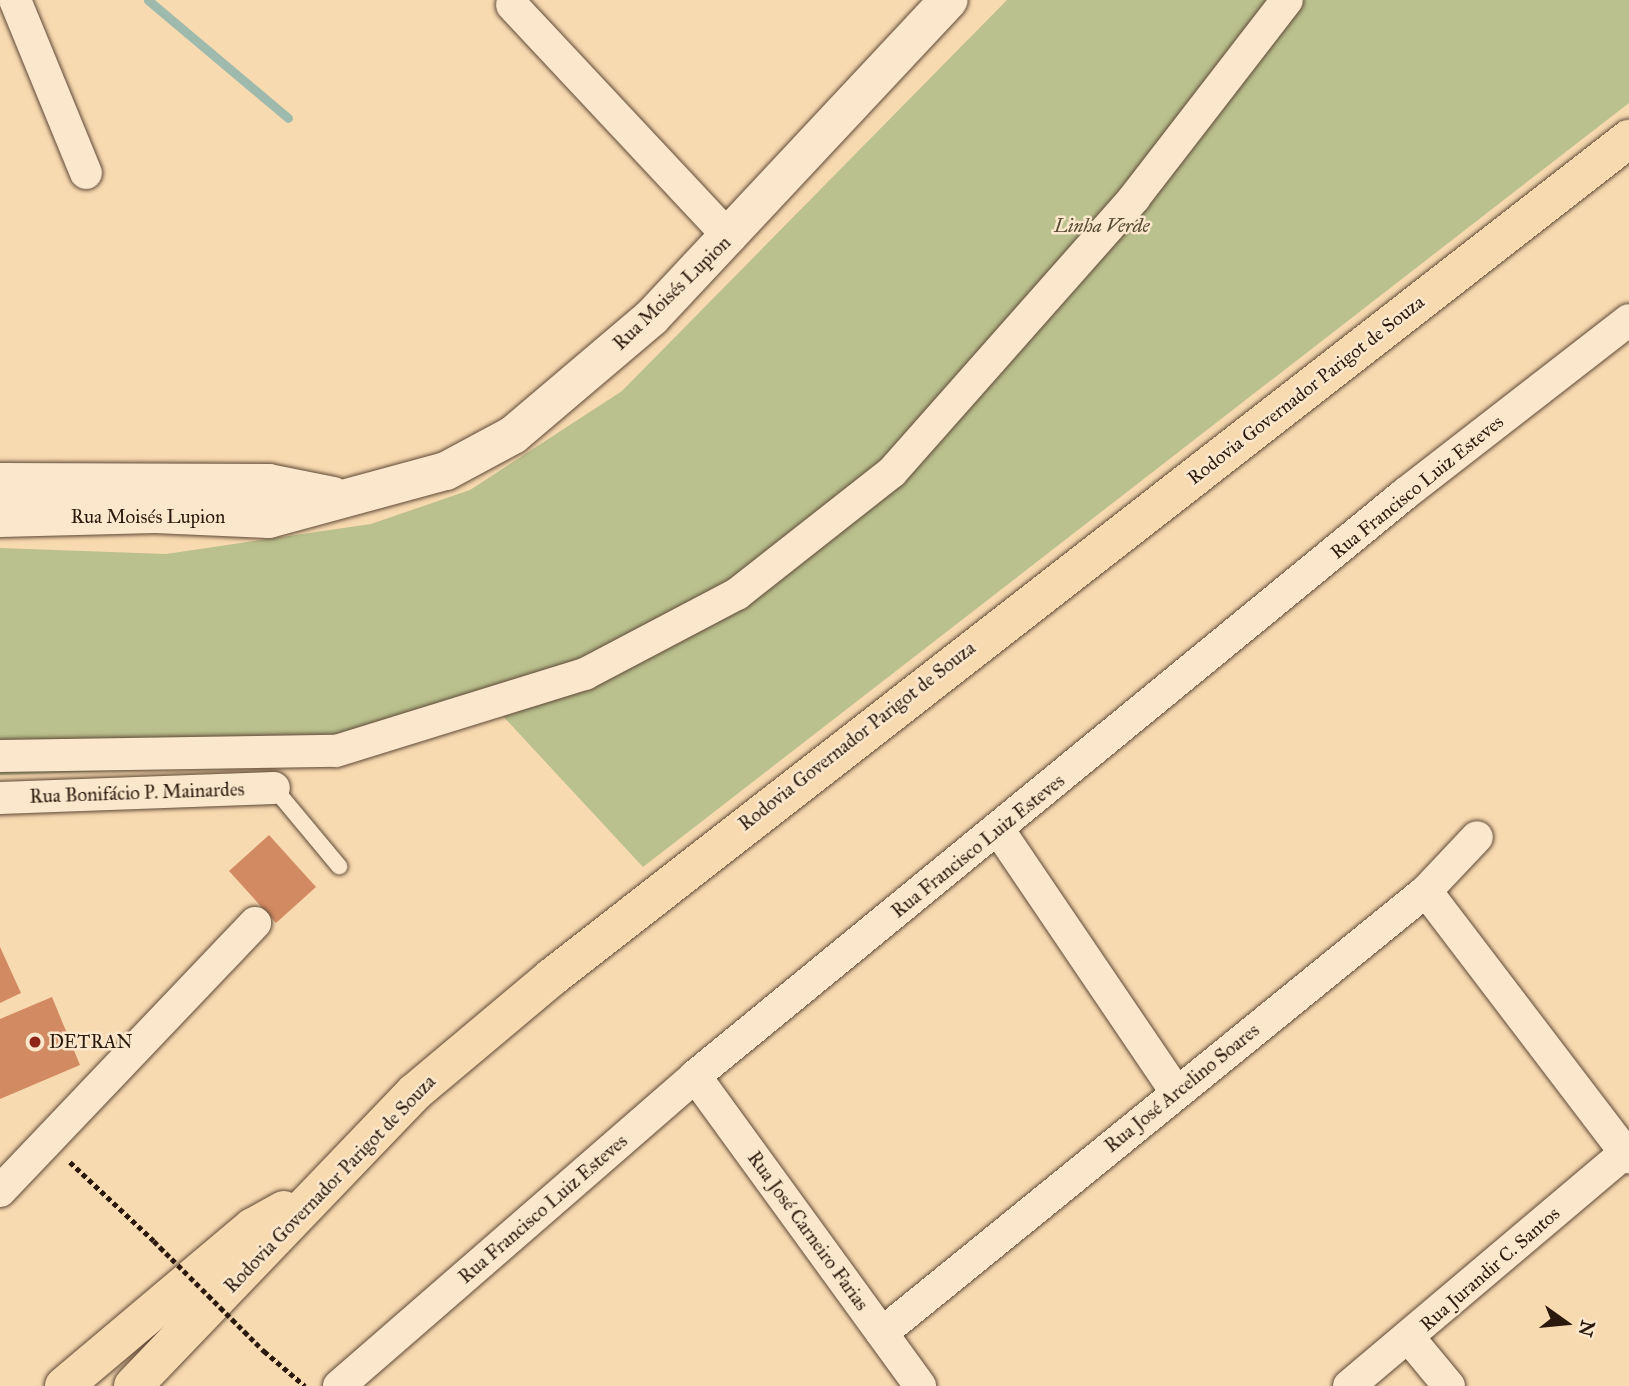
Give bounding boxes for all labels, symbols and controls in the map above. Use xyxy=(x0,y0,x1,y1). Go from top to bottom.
park label: Linha Verde xyxy=(1054,215,1150,237)
street label: Rua Moisés Lupion xyxy=(609,231,735,355)
street label: Rodovia Governador Parigot de Souza xyxy=(1183,290,1429,490)
street label: Rua Francisco Luiz Esteves xyxy=(1326,410,1508,564)
street label: Rua Moisés Lupion xyxy=(71,506,225,528)
street label: Rodovia Governador Parigot de Souza xyxy=(734,636,980,836)
street label: Rua Francisco Luiz Esteves xyxy=(887,769,1069,923)
street label: Rua Bonifácio P. Mainardes xyxy=(29,778,245,808)
street label: Rua José Arcelino Soares xyxy=(1100,1019,1264,1157)
place label: DETRAN xyxy=(49,1031,133,1053)
marker: DETRAN xyxy=(27,1034,43,1050)
street label: Rodovia Governador Parigot de Souza xyxy=(220,1070,440,1298)
street label: Rua Francisco Luiz Esteves xyxy=(454,1130,632,1288)
street label: Rua José Carneiro Farias xyxy=(743,1147,873,1315)
street label: Rua Jurandir C. Santos xyxy=(1415,1202,1565,1336)
north arrow xyxy=(1531,1288,1601,1358)
text: N xyxy=(1574,1318,1600,1339)

